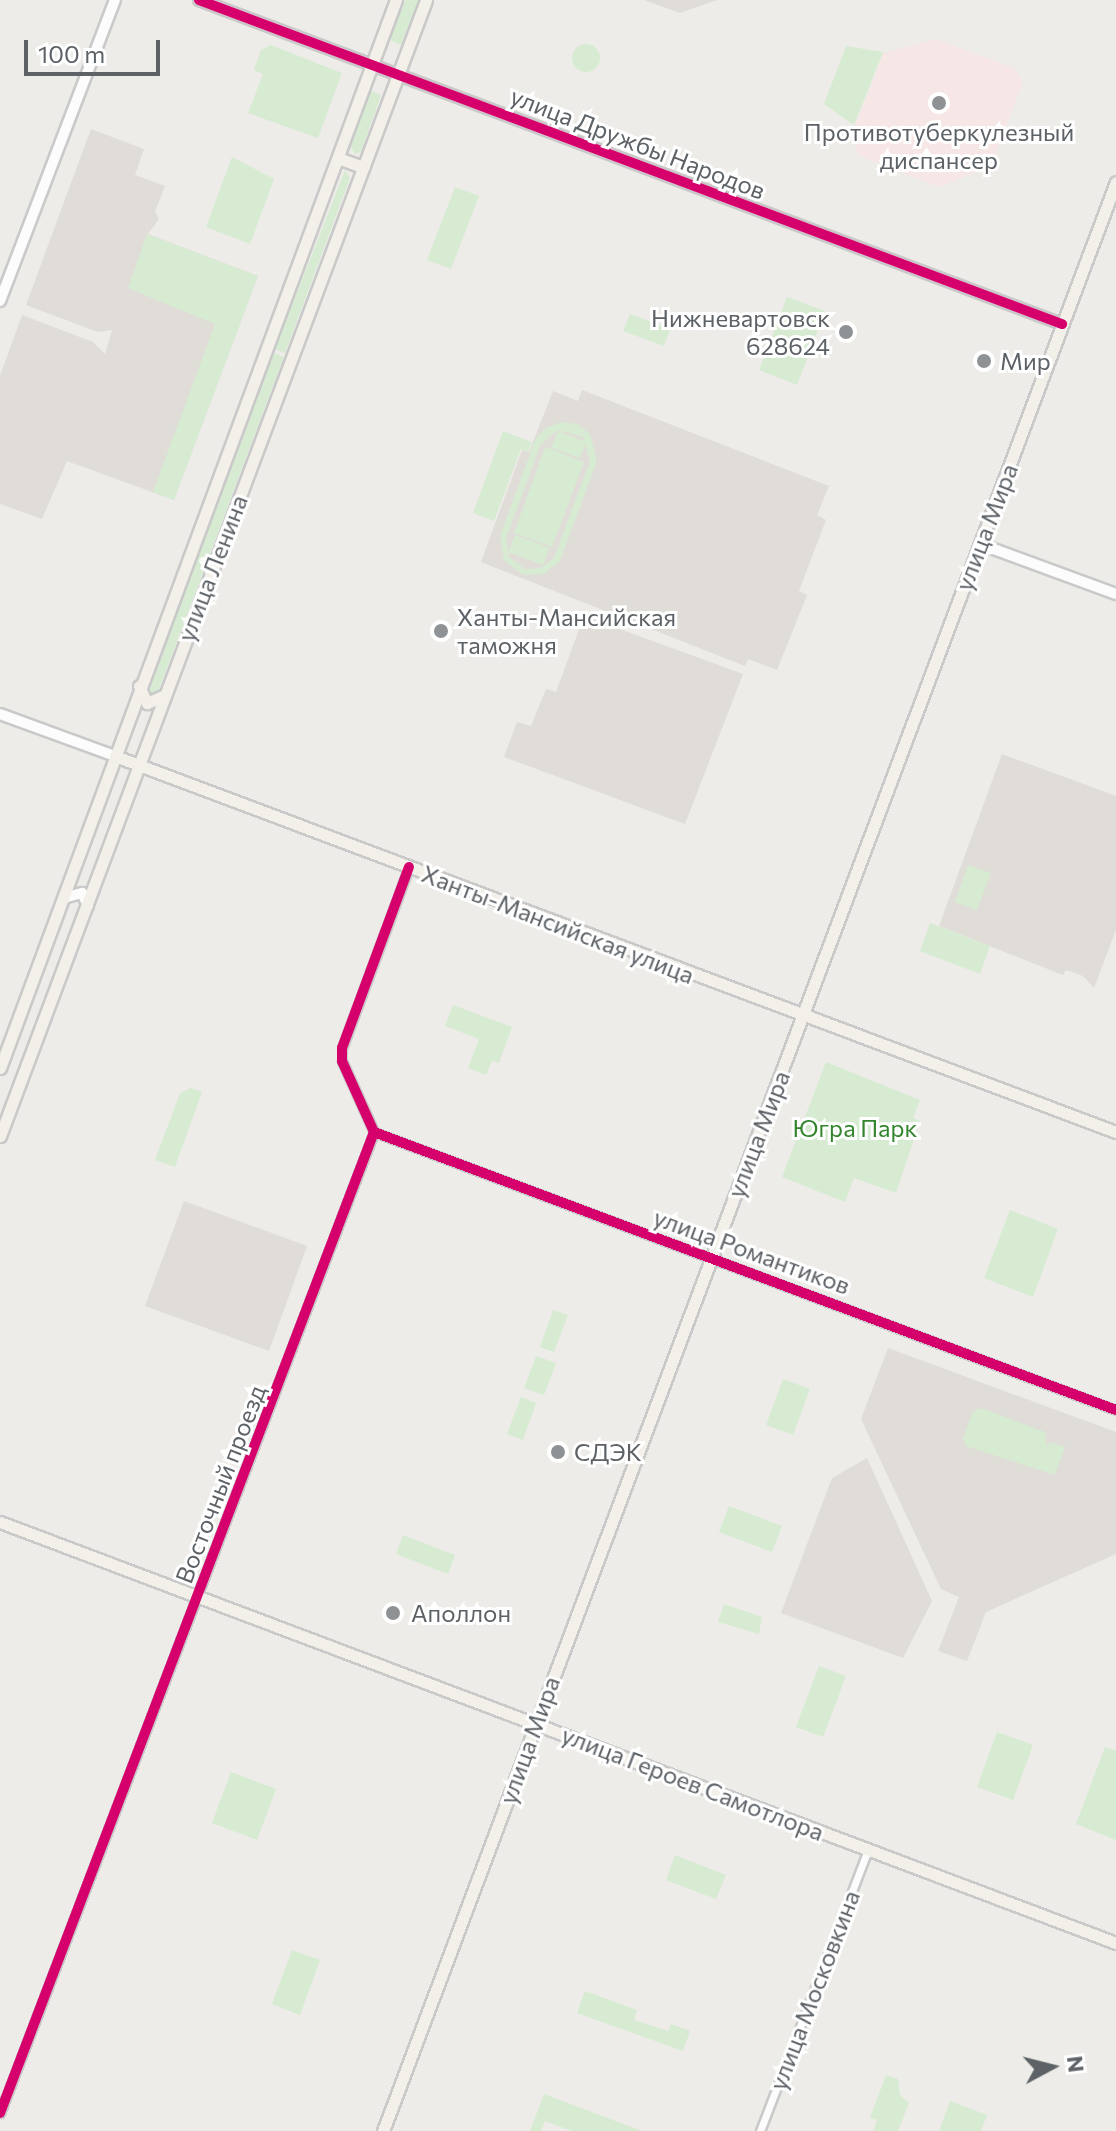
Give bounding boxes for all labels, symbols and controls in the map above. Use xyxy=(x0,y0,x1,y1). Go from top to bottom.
scale bar xyxy=(28,24,164,74)
text: 100 m xyxy=(38,39,105,68)
street label: улица Дружбы Народов xyxy=(507,81,769,205)
marker: Противотуберкулезный диспансер xyxy=(928,92,950,114)
place label: Противотуберкулезный диспансер xyxy=(804,118,1074,174)
place label: Нижневартовск 628624 xyxy=(651,304,830,360)
marker: Нижневартовск 628624 xyxy=(837,323,855,341)
place label: Мир xyxy=(1000,347,1051,375)
marker: Мир xyxy=(975,352,993,370)
street label: улица Мира xyxy=(949,460,1023,594)
street label: улица Ленина xyxy=(171,491,253,645)
place label: Ханты-Мансийская таможня xyxy=(457,603,676,659)
marker: Ханты-Мансийская таможня xyxy=(432,622,450,640)
street label: Ханты-Мансийская улица xyxy=(418,859,698,989)
street label: улица Мира xyxy=(721,1067,795,1201)
park label: Югра Парк xyxy=(793,1114,917,1142)
street label: улица Романтиков xyxy=(650,1202,854,1300)
street label: Восточный проезд xyxy=(169,1381,271,1587)
place label: СДЭК xyxy=(574,1438,642,1466)
marker: СДЭК xyxy=(549,1443,567,1461)
place label: Аполлон xyxy=(411,1599,511,1627)
marker: Аполлон xyxy=(382,1602,404,1624)
street label: улица Мира xyxy=(493,1672,565,1808)
street label: улица Героев Самотлора xyxy=(558,1720,828,1846)
street label: улица Московкина xyxy=(763,1886,865,2094)
north arrow xyxy=(1012,2027,1092,2107)
text: N xyxy=(1062,2054,1091,2074)

